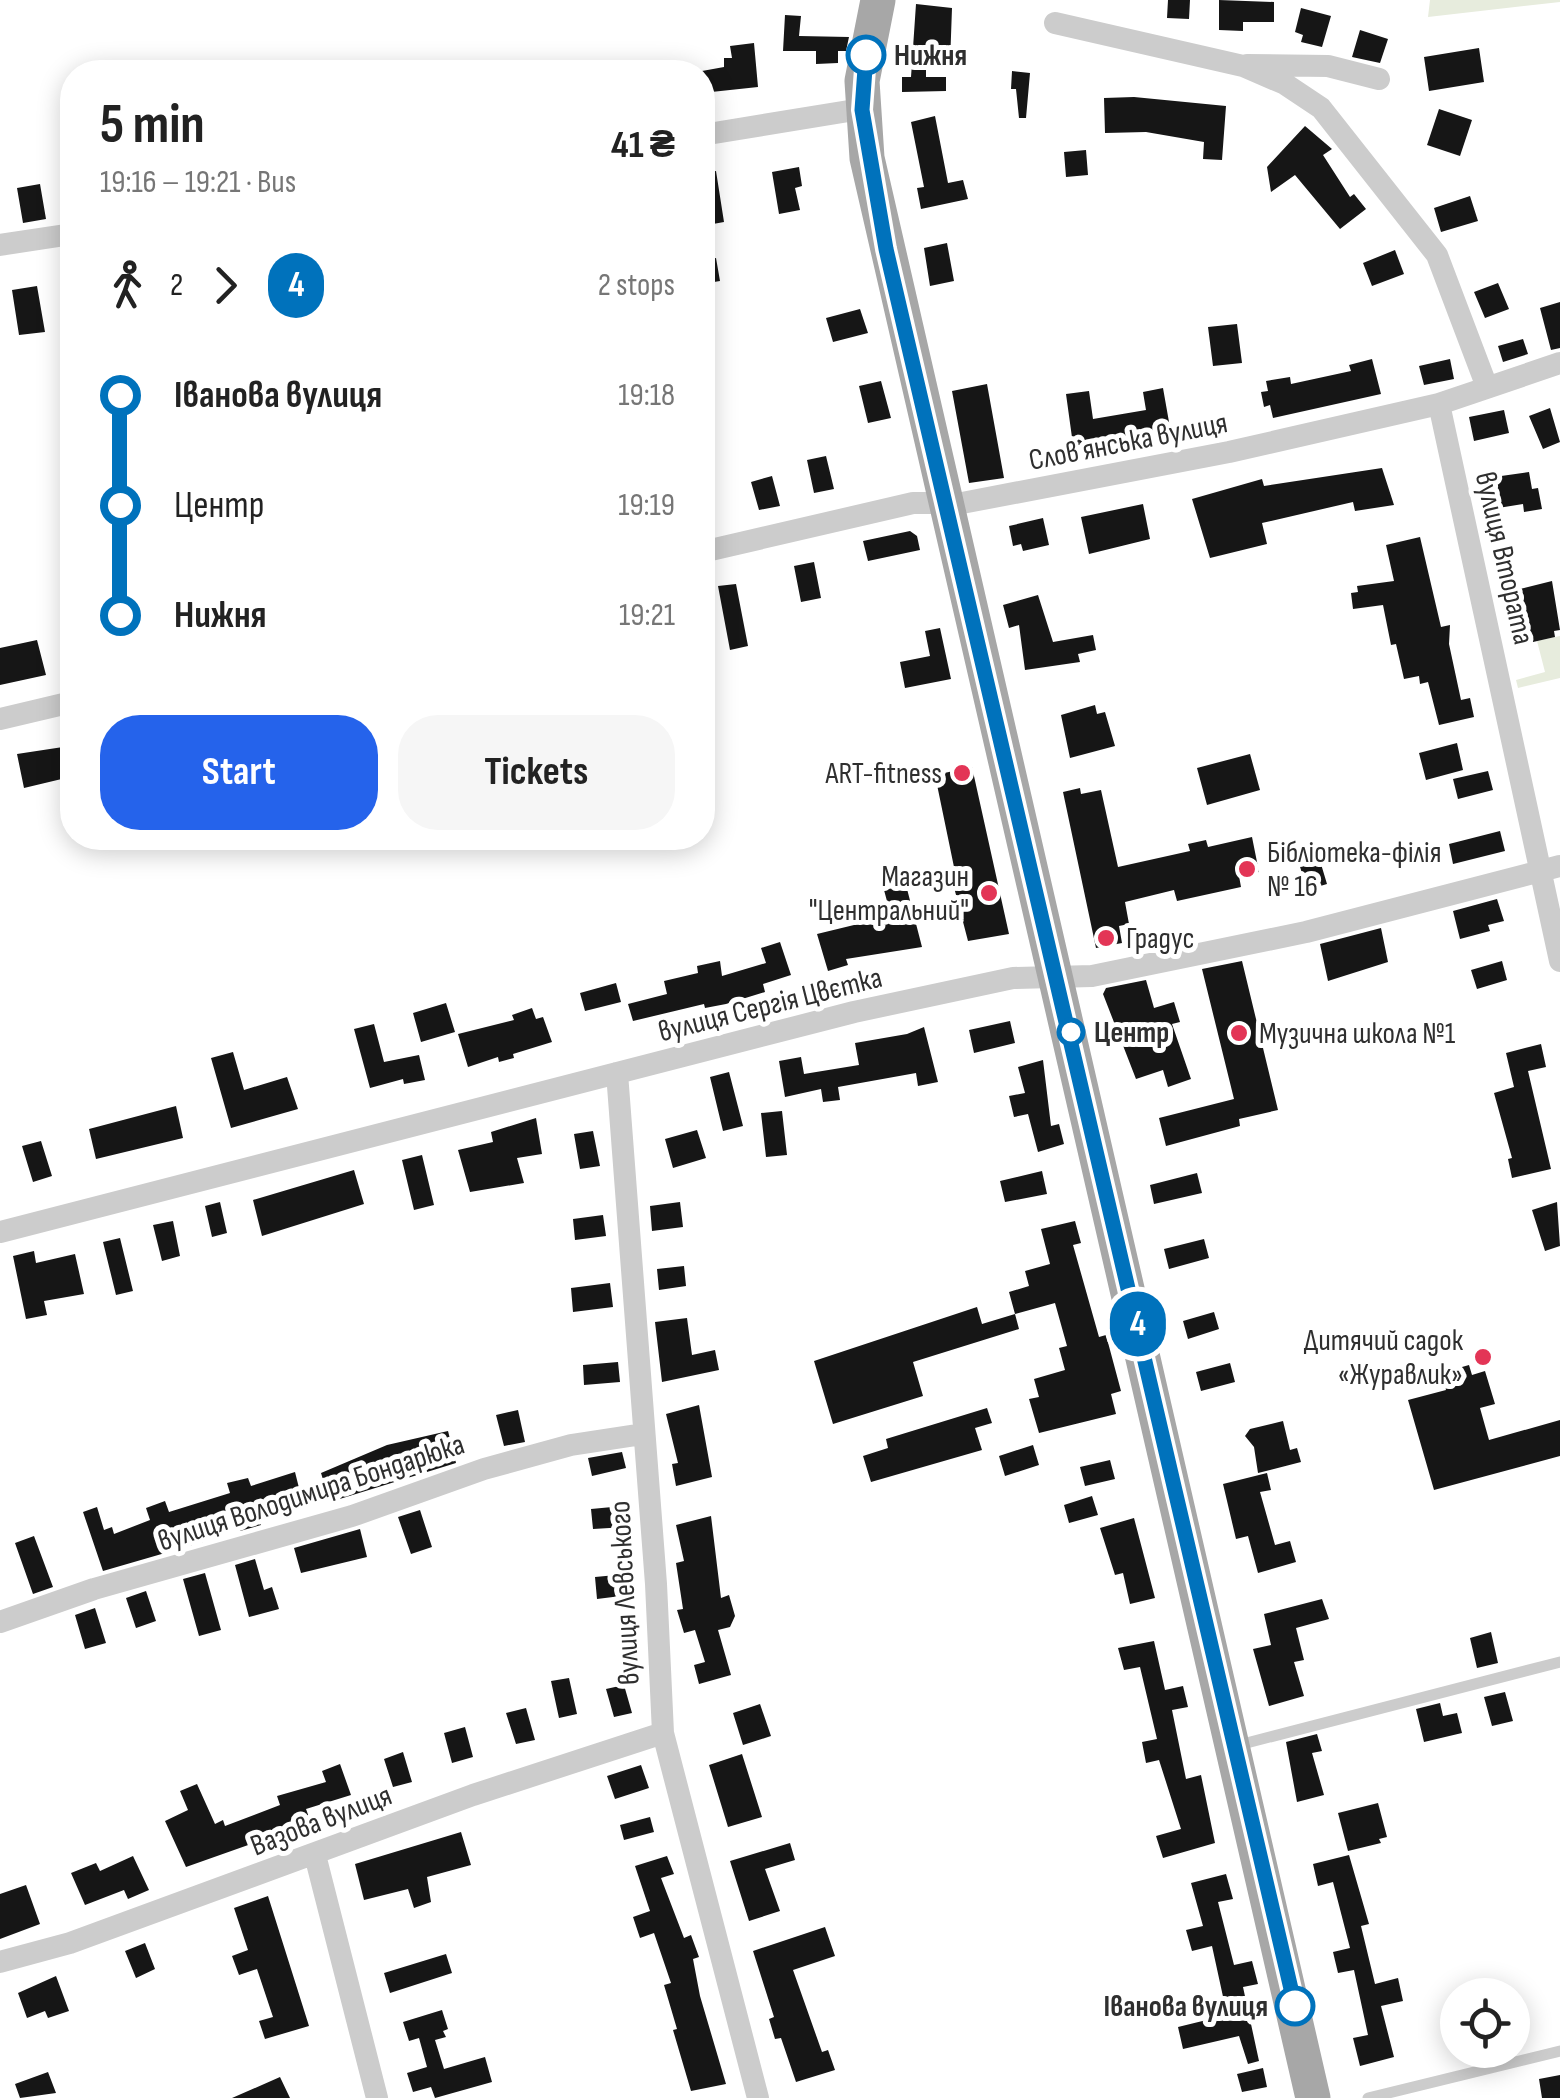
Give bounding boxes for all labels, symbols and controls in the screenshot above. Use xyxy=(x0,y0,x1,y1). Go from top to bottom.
marker: Нижня xyxy=(847,36,885,74)
place label: Нижня xyxy=(894,38,967,74)
text: 5 min xyxy=(100,92,205,159)
text: 41 ₴ xyxy=(611,123,675,168)
text: 19:16 – 19:21 · Bus xyxy=(100,163,296,202)
icon: walk xyxy=(100,258,155,313)
icon: forward xyxy=(198,258,253,313)
text: 4 xyxy=(288,264,304,307)
text: 2 xyxy=(170,266,183,305)
text: 2 stops xyxy=(598,266,675,305)
text: Іванова вулиця xyxy=(174,373,382,418)
text: 19:18 xyxy=(618,376,675,415)
street label: Словʼянська вулиця xyxy=(1026,405,1230,479)
street label: вулиця Втората xyxy=(1467,469,1541,648)
text: Центр xyxy=(174,483,264,528)
text: 19:19 xyxy=(618,486,675,525)
text: Нижня xyxy=(174,593,266,638)
text: 19:21 xyxy=(619,596,675,635)
button: Start xyxy=(100,715,378,830)
button: Tickets xyxy=(398,715,675,830)
place label: ART-fitness xyxy=(825,756,942,792)
marker: ART-fitness xyxy=(951,762,973,784)
place label: Бібліотека-філія № 16 xyxy=(1267,835,1441,905)
marker: Бібліотека-філія № 16 xyxy=(1236,858,1258,880)
place label: Магазин "Центральний" xyxy=(809,859,969,929)
marker: Магазин "Центральний" xyxy=(978,882,1000,904)
place label: Градус xyxy=(1126,921,1194,957)
marker: Градус xyxy=(1095,927,1117,949)
street label: вулиця Сергія Цвєтка xyxy=(655,960,886,1050)
place label: Центр xyxy=(1094,1015,1169,1051)
place label: Музична школа №1 xyxy=(1259,1016,1456,1052)
marker: Центр xyxy=(1058,1019,1084,1045)
marker: Музична школа №1 xyxy=(1228,1022,1250,1044)
line badge: 4 xyxy=(1106,1292,1170,1356)
text: 4 xyxy=(1130,1303,1146,1346)
place label: Дитячий садок «Журавлик» xyxy=(1304,1323,1464,1393)
marker: Дитячий садок «Журавлик» xyxy=(1472,1346,1494,1368)
street label: вулиця Володимира Бондарюка xyxy=(154,1426,469,1559)
street label: вулиця Левського xyxy=(602,1500,648,1686)
street label: Вазова вулиця xyxy=(246,1778,397,1864)
map controls xyxy=(1440,1978,1530,2068)
button: locate xyxy=(1440,1978,1530,2068)
marker: Іванова вулиця xyxy=(1276,1987,1314,2025)
place label: Іванова вулиця xyxy=(1104,1989,1268,2025)

